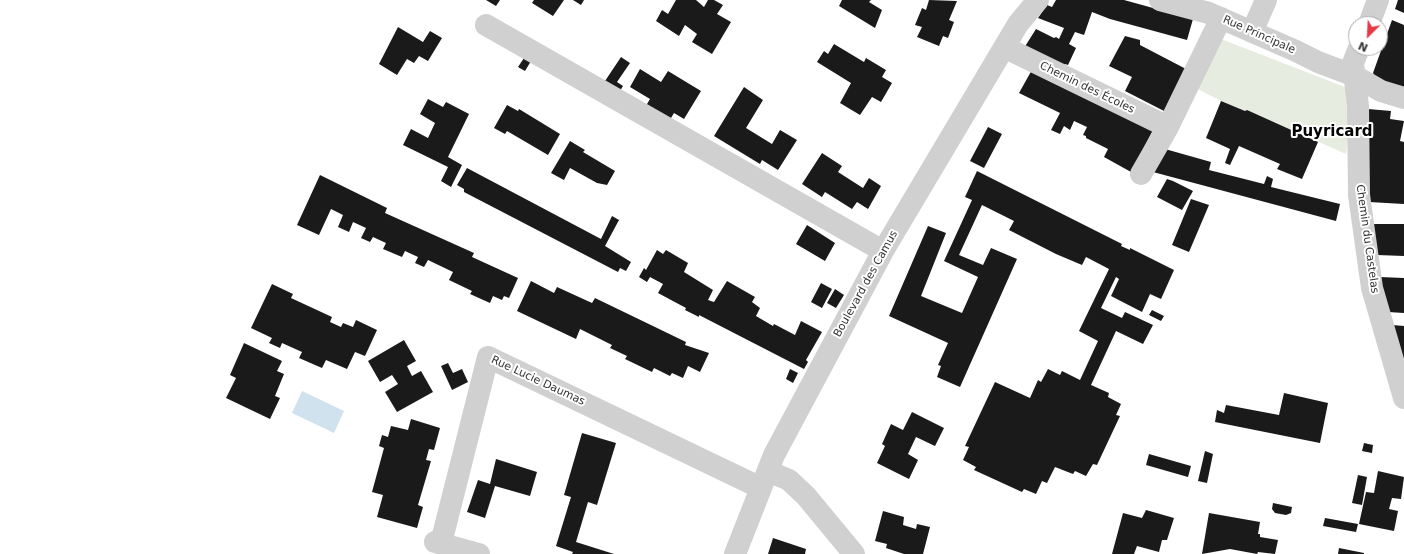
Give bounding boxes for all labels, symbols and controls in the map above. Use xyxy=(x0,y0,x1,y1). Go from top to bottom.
street label: Rue Principale xyxy=(1221,13,1297,57)
north arrow xyxy=(1348,16,1388,56)
text: N xyxy=(1356,39,1370,54)
street label: Chemin des Écoles xyxy=(1037,59,1137,117)
district label: Puyricard xyxy=(1291,123,1373,141)
street label: Chemin du Castelas xyxy=(1353,184,1381,294)
street label: Boulevard des Camus xyxy=(831,228,901,340)
street label: Rue Lucie Daumas xyxy=(489,353,587,409)

